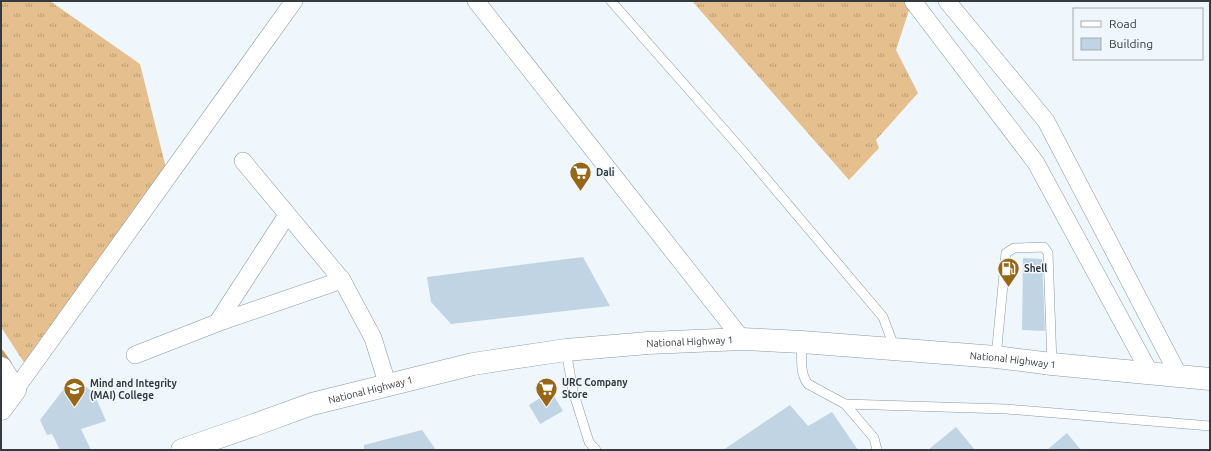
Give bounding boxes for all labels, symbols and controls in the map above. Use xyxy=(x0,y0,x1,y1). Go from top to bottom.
legend xyxy=(1073,8,1203,60)
text: Road xyxy=(1109,17,1137,30)
text: Building xyxy=(1109,37,1153,50)
supermarket icon: Dali xyxy=(568,159,594,192)
place label: Dali xyxy=(596,167,615,178)
fuel station icon: Shell xyxy=(995,255,1021,288)
place label: Shell xyxy=(1024,263,1047,274)
street label: National Highway 1 xyxy=(646,334,733,349)
street label: National Highway 1 xyxy=(969,349,1057,370)
street label: National Highway 1 xyxy=(327,374,414,405)
supermarket icon: URC Company Store xyxy=(533,375,559,408)
school or university icon: Mind and Integrity (MAI) College xyxy=(62,376,88,409)
place label: URC Company Store xyxy=(562,377,628,400)
place label: Mind and Integrity (MAI) College xyxy=(90,378,177,402)

